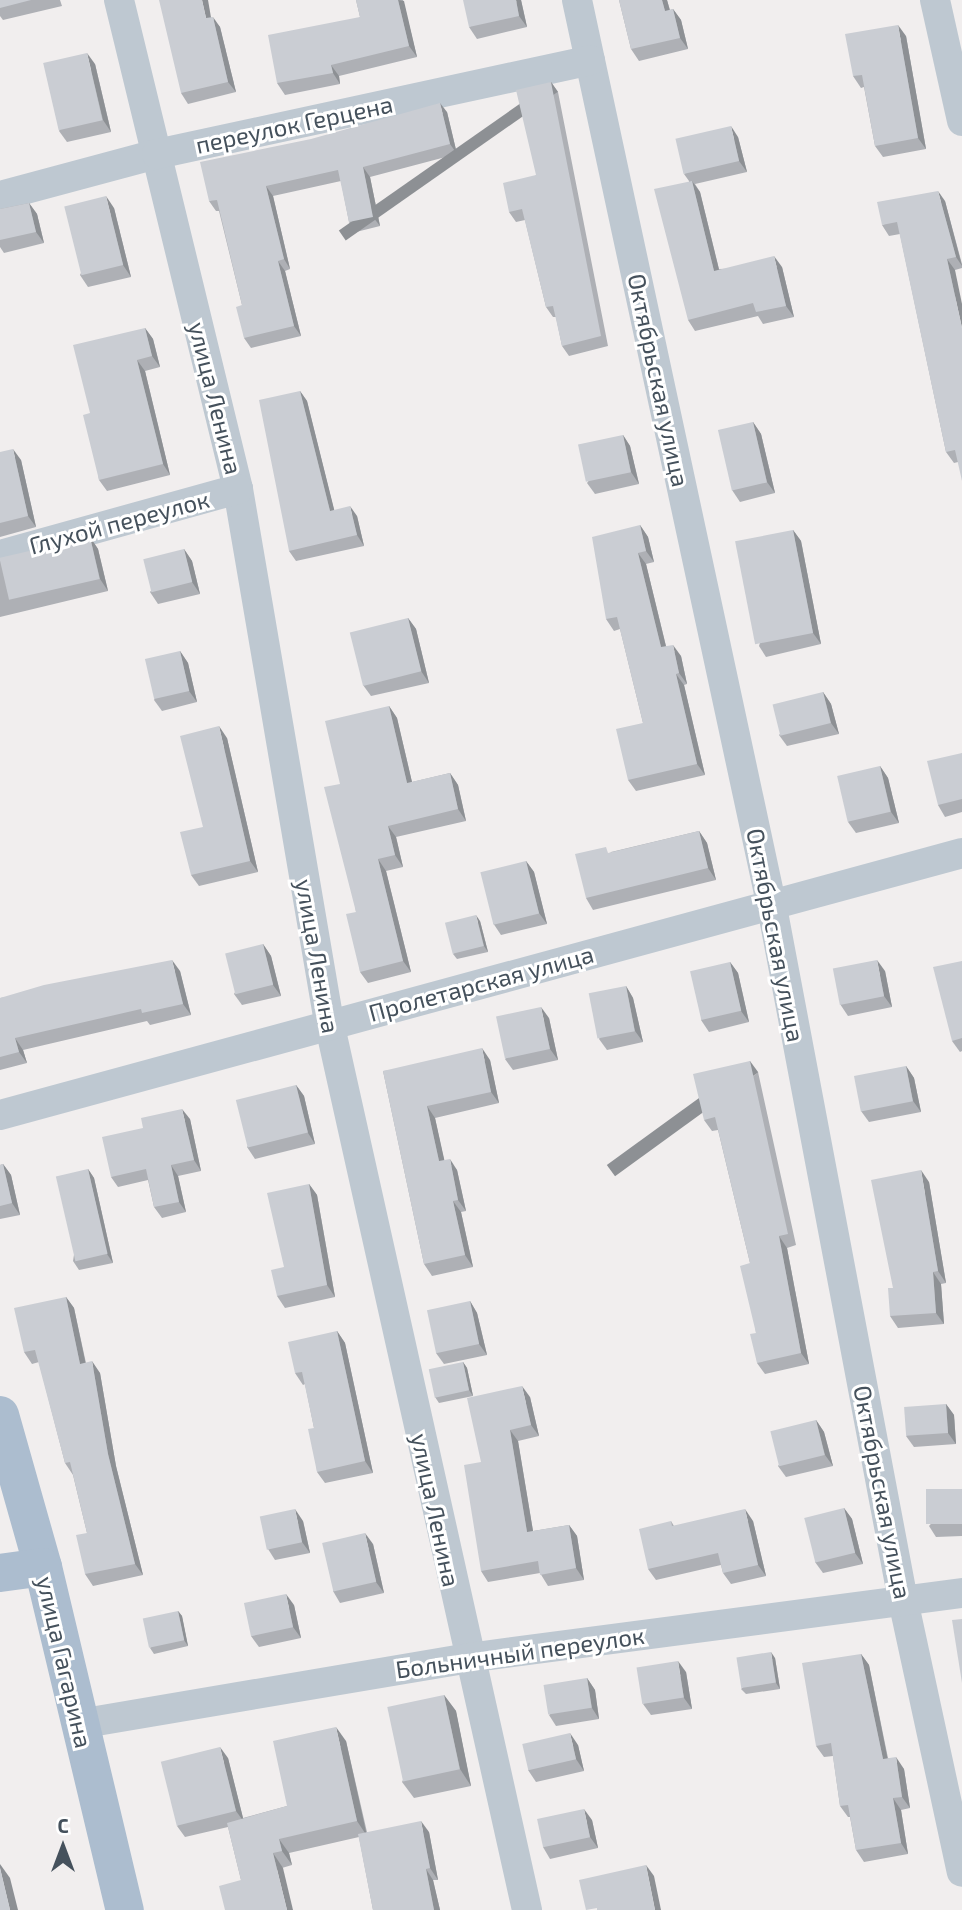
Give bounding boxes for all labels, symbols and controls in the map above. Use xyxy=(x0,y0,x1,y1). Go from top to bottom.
street label: переулок Герцена xyxy=(193,89,395,159)
street label: Октябрьская улица xyxy=(622,271,696,489)
street label: улица Ленина xyxy=(183,319,249,477)
street label: Глухой переулок xyxy=(26,484,212,560)
street label: Октябрьская улица xyxy=(741,826,811,1044)
street label: улица Ленина xyxy=(290,877,346,1035)
street label: Пролетарская улица xyxy=(365,939,597,1027)
street label: Октябрьская улица xyxy=(848,1383,918,1601)
street label: улица Ленина xyxy=(406,1431,466,1589)
street label: улица Гагарина xyxy=(31,1574,99,1750)
street label: Больничный переулок xyxy=(394,1620,646,1684)
north arrow xyxy=(28,1812,98,1882)
text: С xyxy=(57,1814,69,1837)

